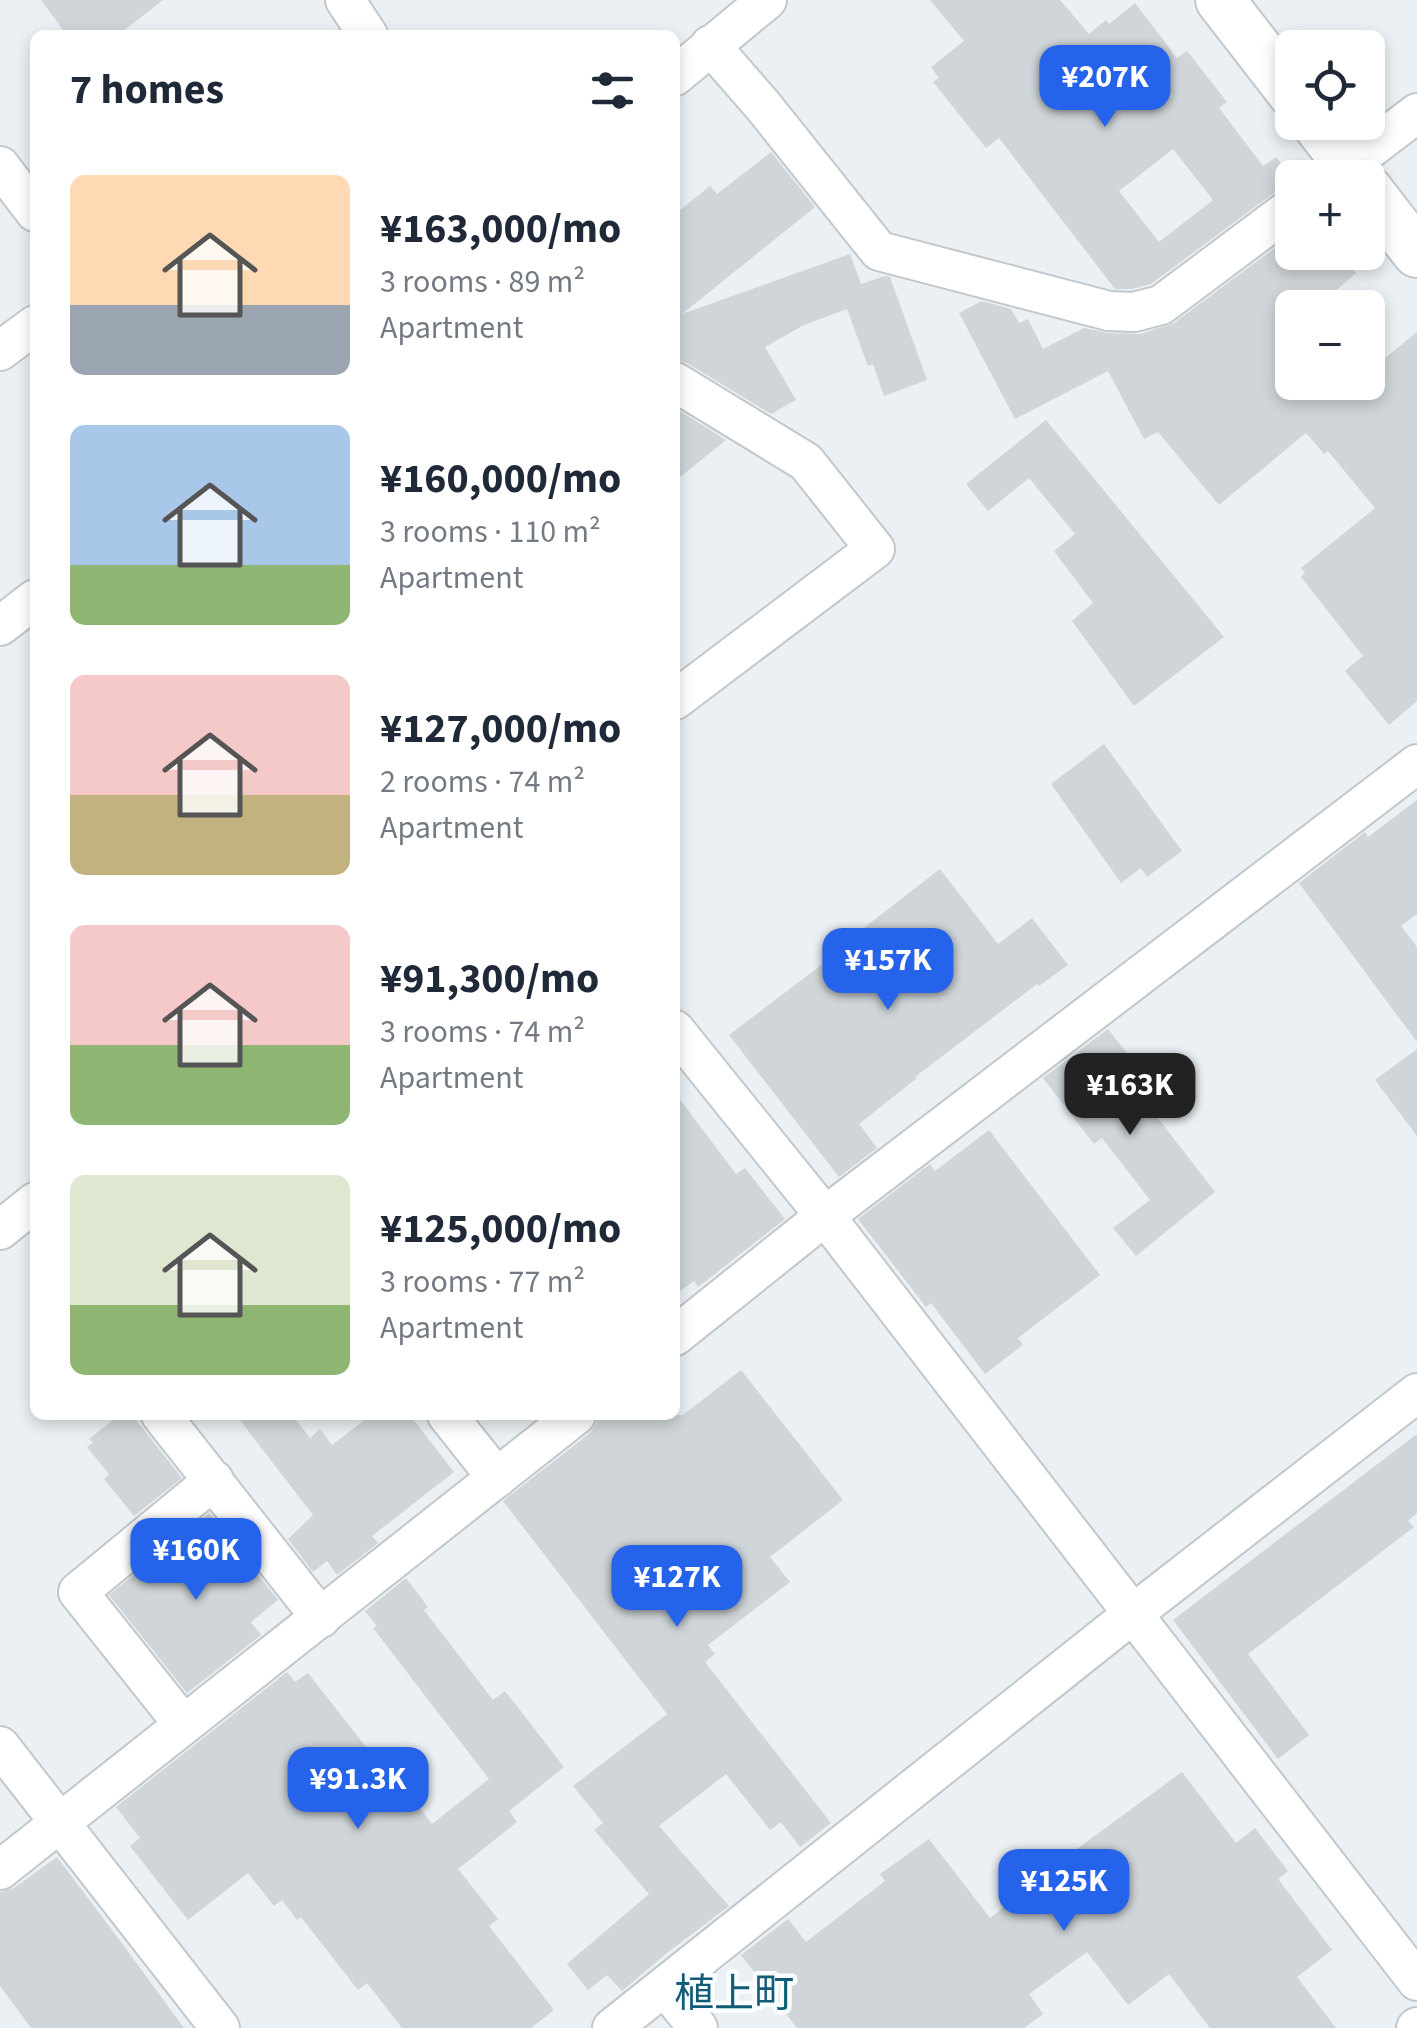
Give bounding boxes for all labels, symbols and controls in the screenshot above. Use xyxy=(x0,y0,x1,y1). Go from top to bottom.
map controls xyxy=(1275,30,1385,400)
button: locate xyxy=(1275,30,1385,140)
pin: ¥207K xyxy=(1035,45,1175,130)
text: ¥207K xyxy=(1061,54,1149,100)
text: 7 homes xyxy=(70,60,224,120)
icon: filters xyxy=(585,63,640,118)
button: + xyxy=(1275,160,1385,270)
text: ¥163,000/mo xyxy=(380,199,621,259)
icon: home xyxy=(150,215,270,335)
text: 3 rooms · 89 m² xyxy=(380,259,585,305)
button: − xyxy=(1275,290,1385,400)
text: Apartment xyxy=(380,305,523,351)
text: ¥160,000/mo xyxy=(380,449,621,509)
icon: home xyxy=(150,465,270,585)
text: 3 rooms · 110 m² xyxy=(380,509,601,555)
text: Apartment xyxy=(380,555,523,601)
text: ¥127,000/mo xyxy=(380,699,621,759)
icon: home xyxy=(150,715,270,835)
text: 2 rooms · 74 m² xyxy=(380,759,585,805)
text: Apartment xyxy=(380,805,523,851)
pin: ¥157K xyxy=(818,928,958,1013)
text: ¥157K xyxy=(844,937,932,983)
text: ¥91,300/mo xyxy=(380,949,599,1009)
icon: home xyxy=(150,965,270,1085)
text: 3 rooms · 74 m² xyxy=(380,1009,585,1055)
pin: ¥163K xyxy=(1060,1053,1200,1138)
text: Apartment xyxy=(380,1055,523,1101)
text: ¥163K xyxy=(1086,1062,1174,1108)
text: ¥125,000/mo xyxy=(380,1199,621,1259)
icon: home xyxy=(150,1215,270,1335)
text: 3 rooms · 77 m² xyxy=(380,1259,585,1305)
text: Apartment xyxy=(380,1305,523,1351)
pin: ¥160K xyxy=(126,1518,266,1603)
text: ¥160K xyxy=(152,1527,240,1573)
pin: ¥127K xyxy=(607,1545,747,1630)
text: ¥127K xyxy=(633,1554,721,1600)
pin: ¥91.3K xyxy=(277,1747,439,1832)
text: ¥91.3K xyxy=(310,1756,406,1802)
pin: ¥125K xyxy=(994,1849,1134,1934)
text: ¥125K xyxy=(1020,1858,1108,1904)
district label: 植上町 xyxy=(674,1966,794,2023)

